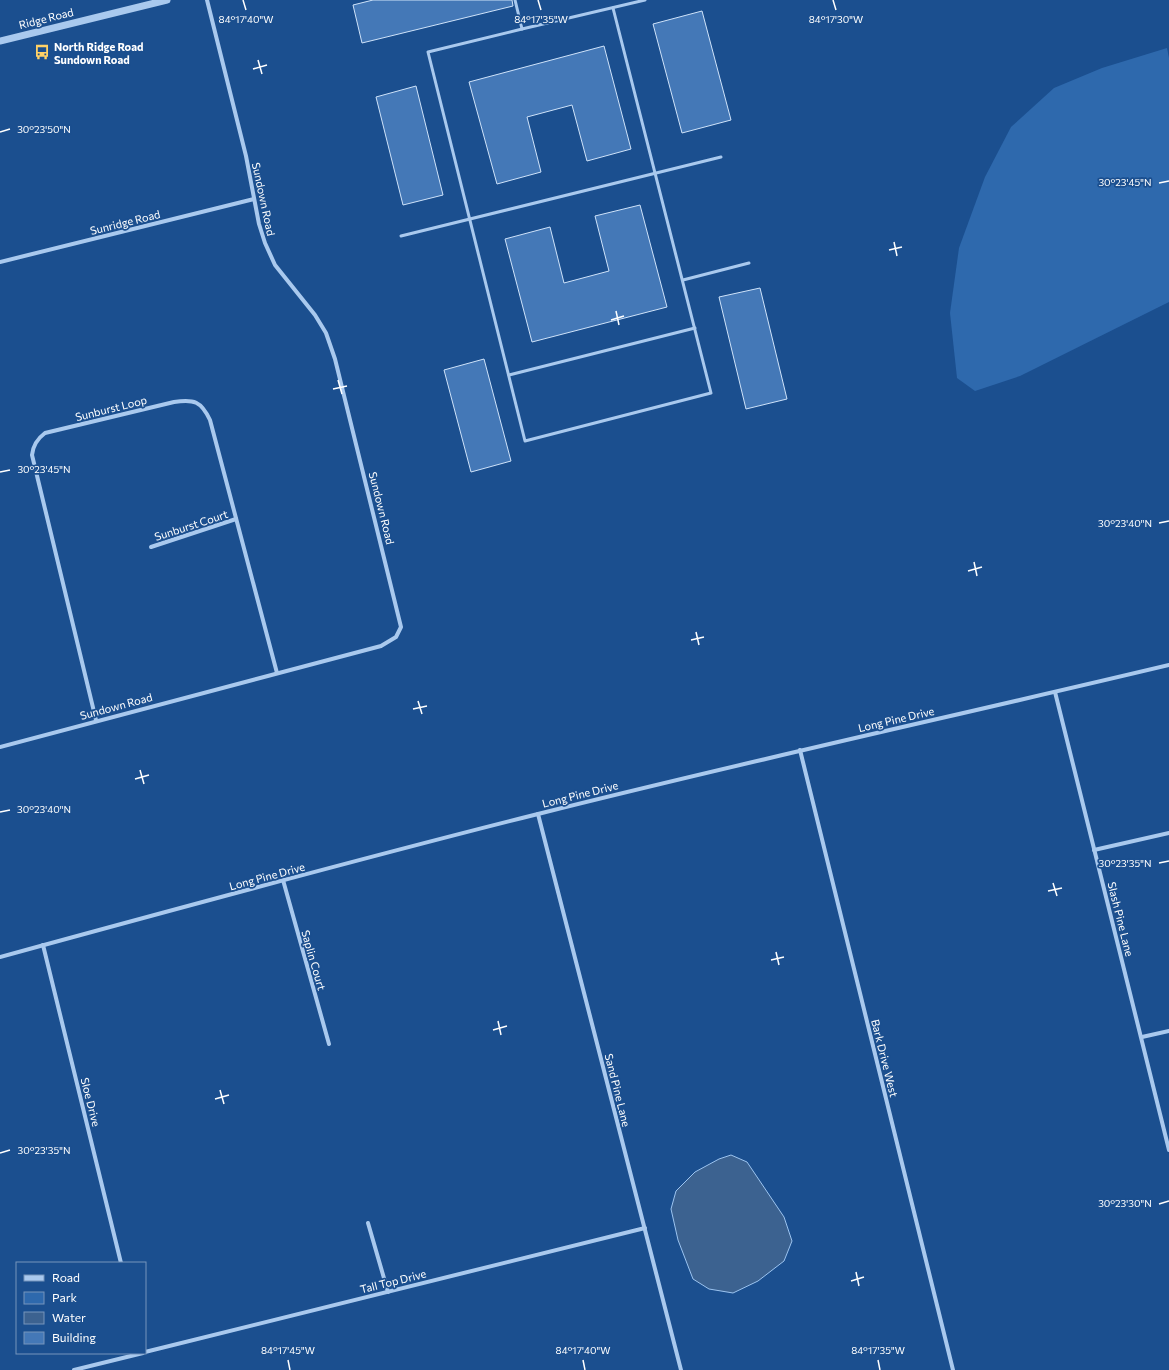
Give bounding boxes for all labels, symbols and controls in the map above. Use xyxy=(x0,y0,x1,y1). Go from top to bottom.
street label: Ridge Road xyxy=(17,5,75,31)
text: 84°17'40"W xyxy=(219,13,273,25)
text: 84°17'35"W xyxy=(514,13,568,25)
text: 84°17'30"W xyxy=(809,13,863,25)
place label: North Ridge Road Sundown Road xyxy=(54,40,143,66)
bus stop icon: North Ridge Road Sundown Road xyxy=(33,43,51,61)
text: 30°23'50"N xyxy=(17,123,71,135)
street label: Sundown Road xyxy=(250,161,278,237)
text: 30°23'45"N xyxy=(1098,176,1152,188)
street label: Sunridge Road xyxy=(89,207,161,237)
street label: Sunburst Loop xyxy=(74,393,148,423)
text: 30°23'45"N xyxy=(17,463,71,475)
street label: Sundown Road xyxy=(367,470,397,546)
street label: Sunburst Court xyxy=(153,507,230,543)
text: 30°23'40"N xyxy=(1098,517,1152,529)
street label: Sundown Road xyxy=(78,690,154,722)
street label: Long Pine Drive xyxy=(857,704,936,734)
street label: Long Pine Drive xyxy=(541,778,619,810)
text: 30°23'40"N xyxy=(17,803,71,815)
text: 30°23'35"N xyxy=(1099,857,1151,869)
street label: Long Pine Drive xyxy=(228,860,306,892)
street label: Slash Pine Lane xyxy=(1105,880,1137,958)
street label: Saplin Court xyxy=(299,928,329,992)
street label: Bark Drive West xyxy=(869,1018,901,1099)
street label: Sand Pine Lane xyxy=(603,1052,633,1128)
street label: Sloe Drive xyxy=(79,1076,103,1128)
text: 30°23'35"N xyxy=(18,1144,70,1156)
text: 30°23'30"N xyxy=(1098,1197,1152,1209)
legend xyxy=(16,1262,146,1354)
street label: Tall Top Drive xyxy=(359,1266,428,1295)
text: Road xyxy=(52,1270,80,1284)
text: Park xyxy=(52,1290,78,1304)
text: Water xyxy=(52,1310,86,1324)
text: Building xyxy=(52,1330,96,1344)
text: 84°17'45"W xyxy=(261,1344,315,1356)
text: 84°17'40"W xyxy=(556,1344,610,1356)
text: 84°17'35"W xyxy=(851,1344,905,1356)

